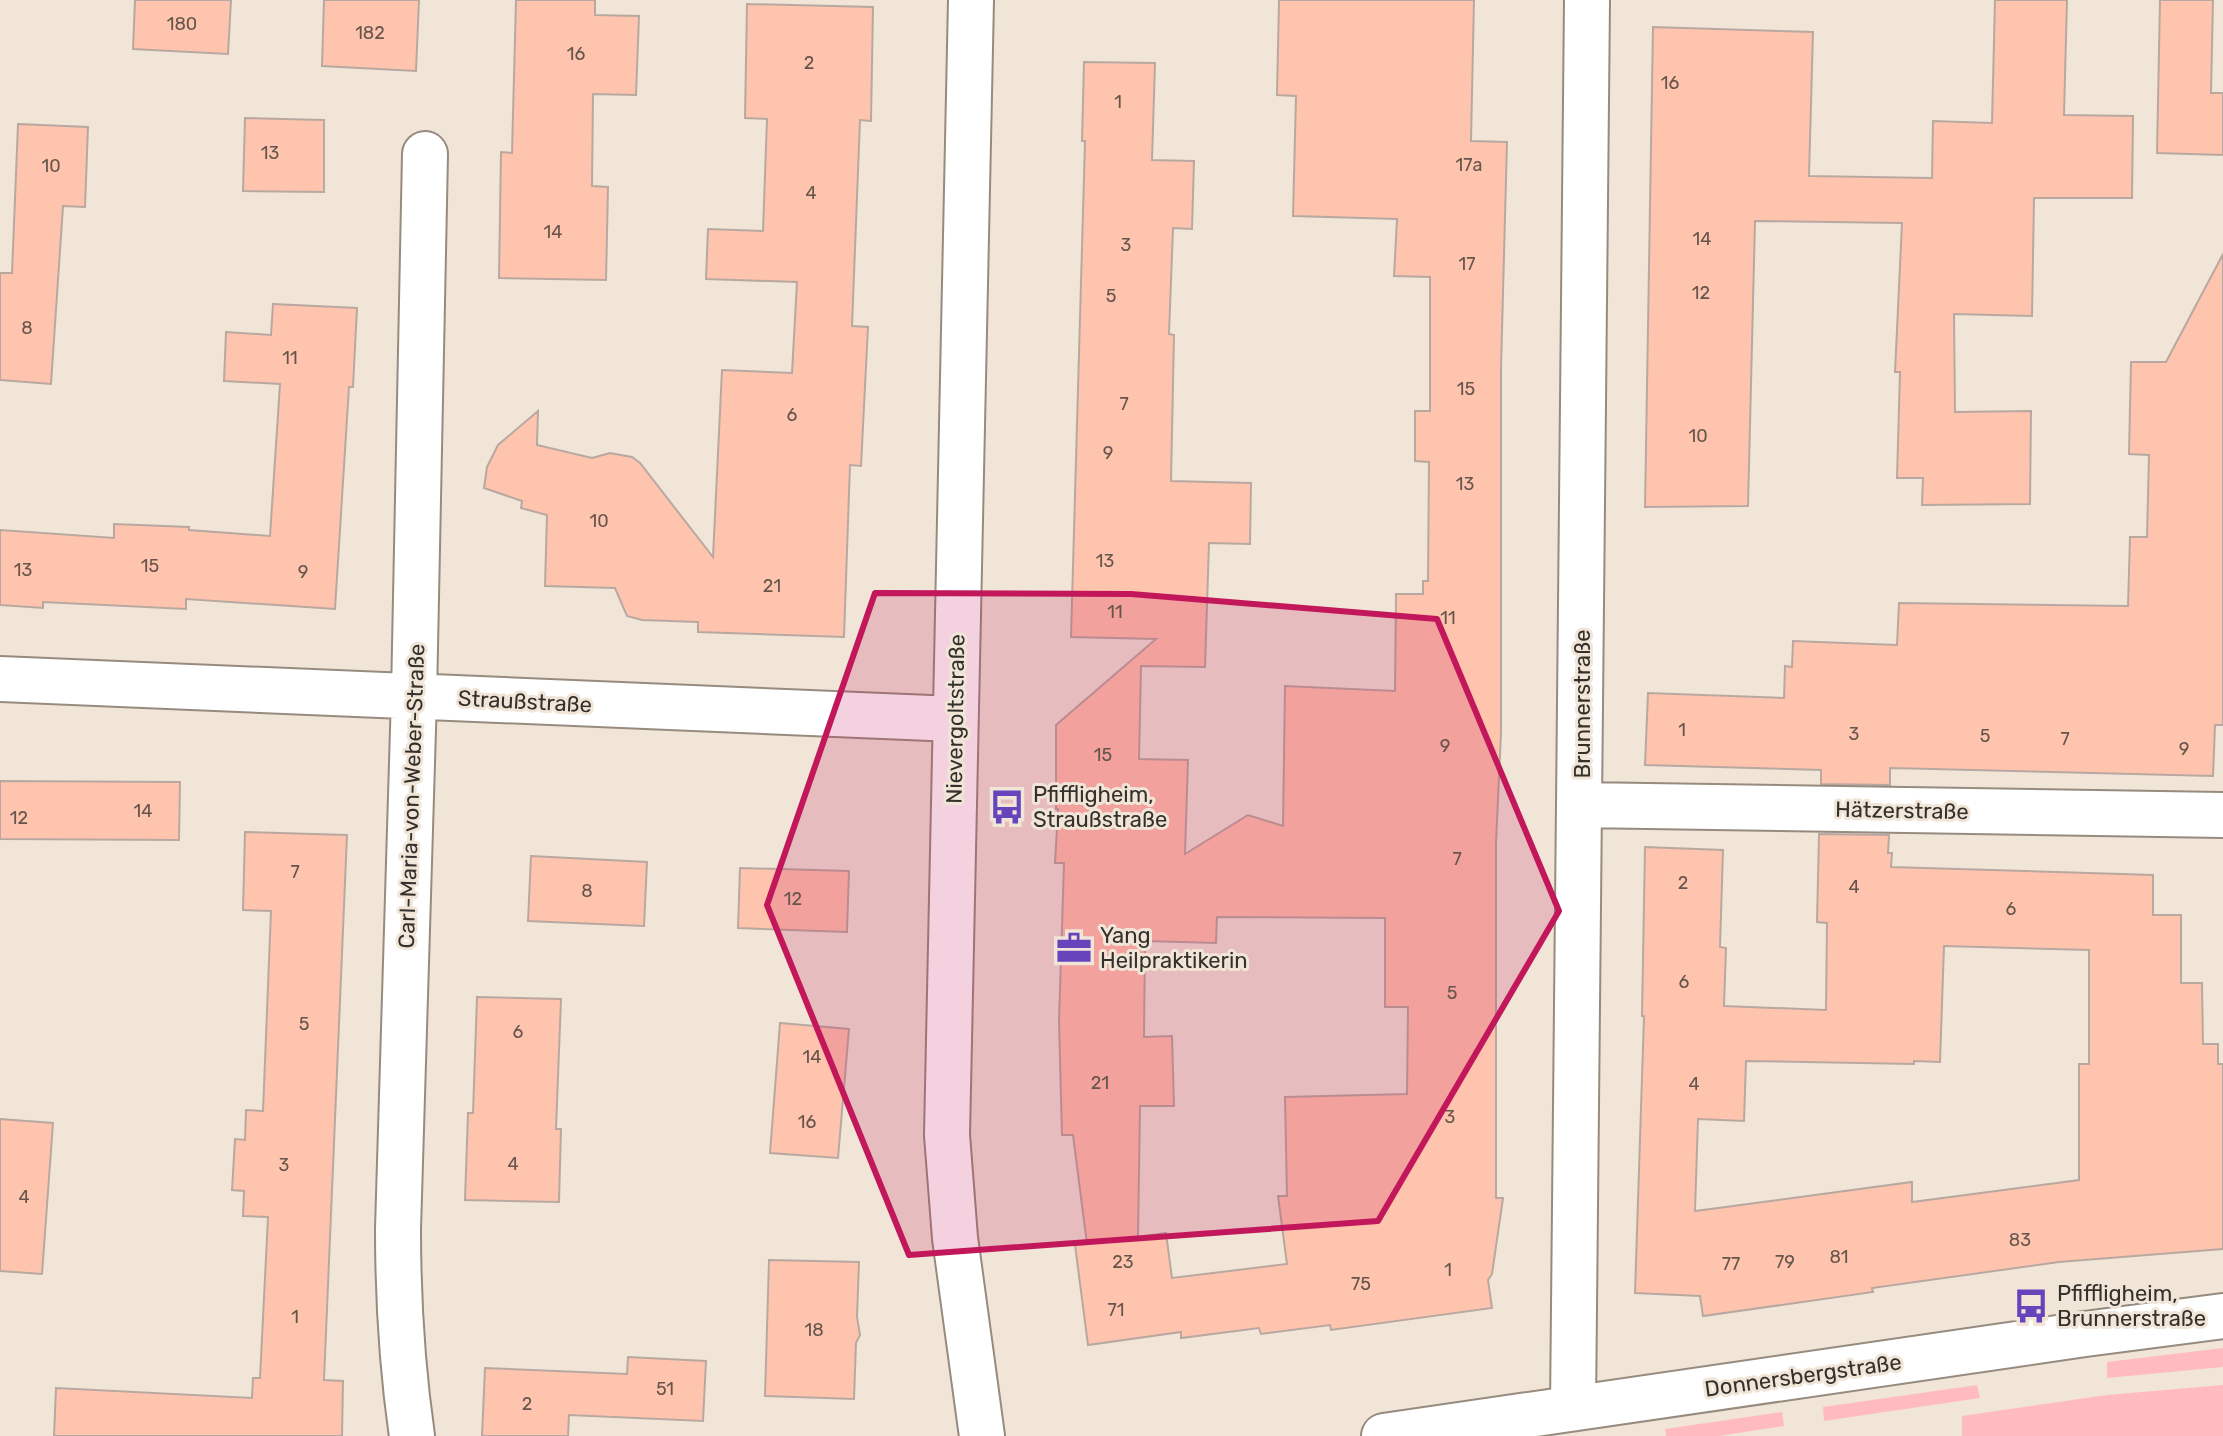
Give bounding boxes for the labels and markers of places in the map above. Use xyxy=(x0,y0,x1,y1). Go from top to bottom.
place label: Pfiffligheim, Straußstraße xyxy=(1033,781,1167,833)
bus stop icon: Pfiffligheim, Straußstraße xyxy=(988,788,1026,826)
place label: Yang Heilpraktikerin xyxy=(1100,922,1248,974)
office icon: Yang Heilpraktikerin xyxy=(1055,929,1093,967)
place label: Pfiffligheim, Brunnerstraße xyxy=(2057,1280,2206,1332)
bus stop icon: Pfiffligheim, Brunnerstraße xyxy=(2012,1287,2050,1325)

